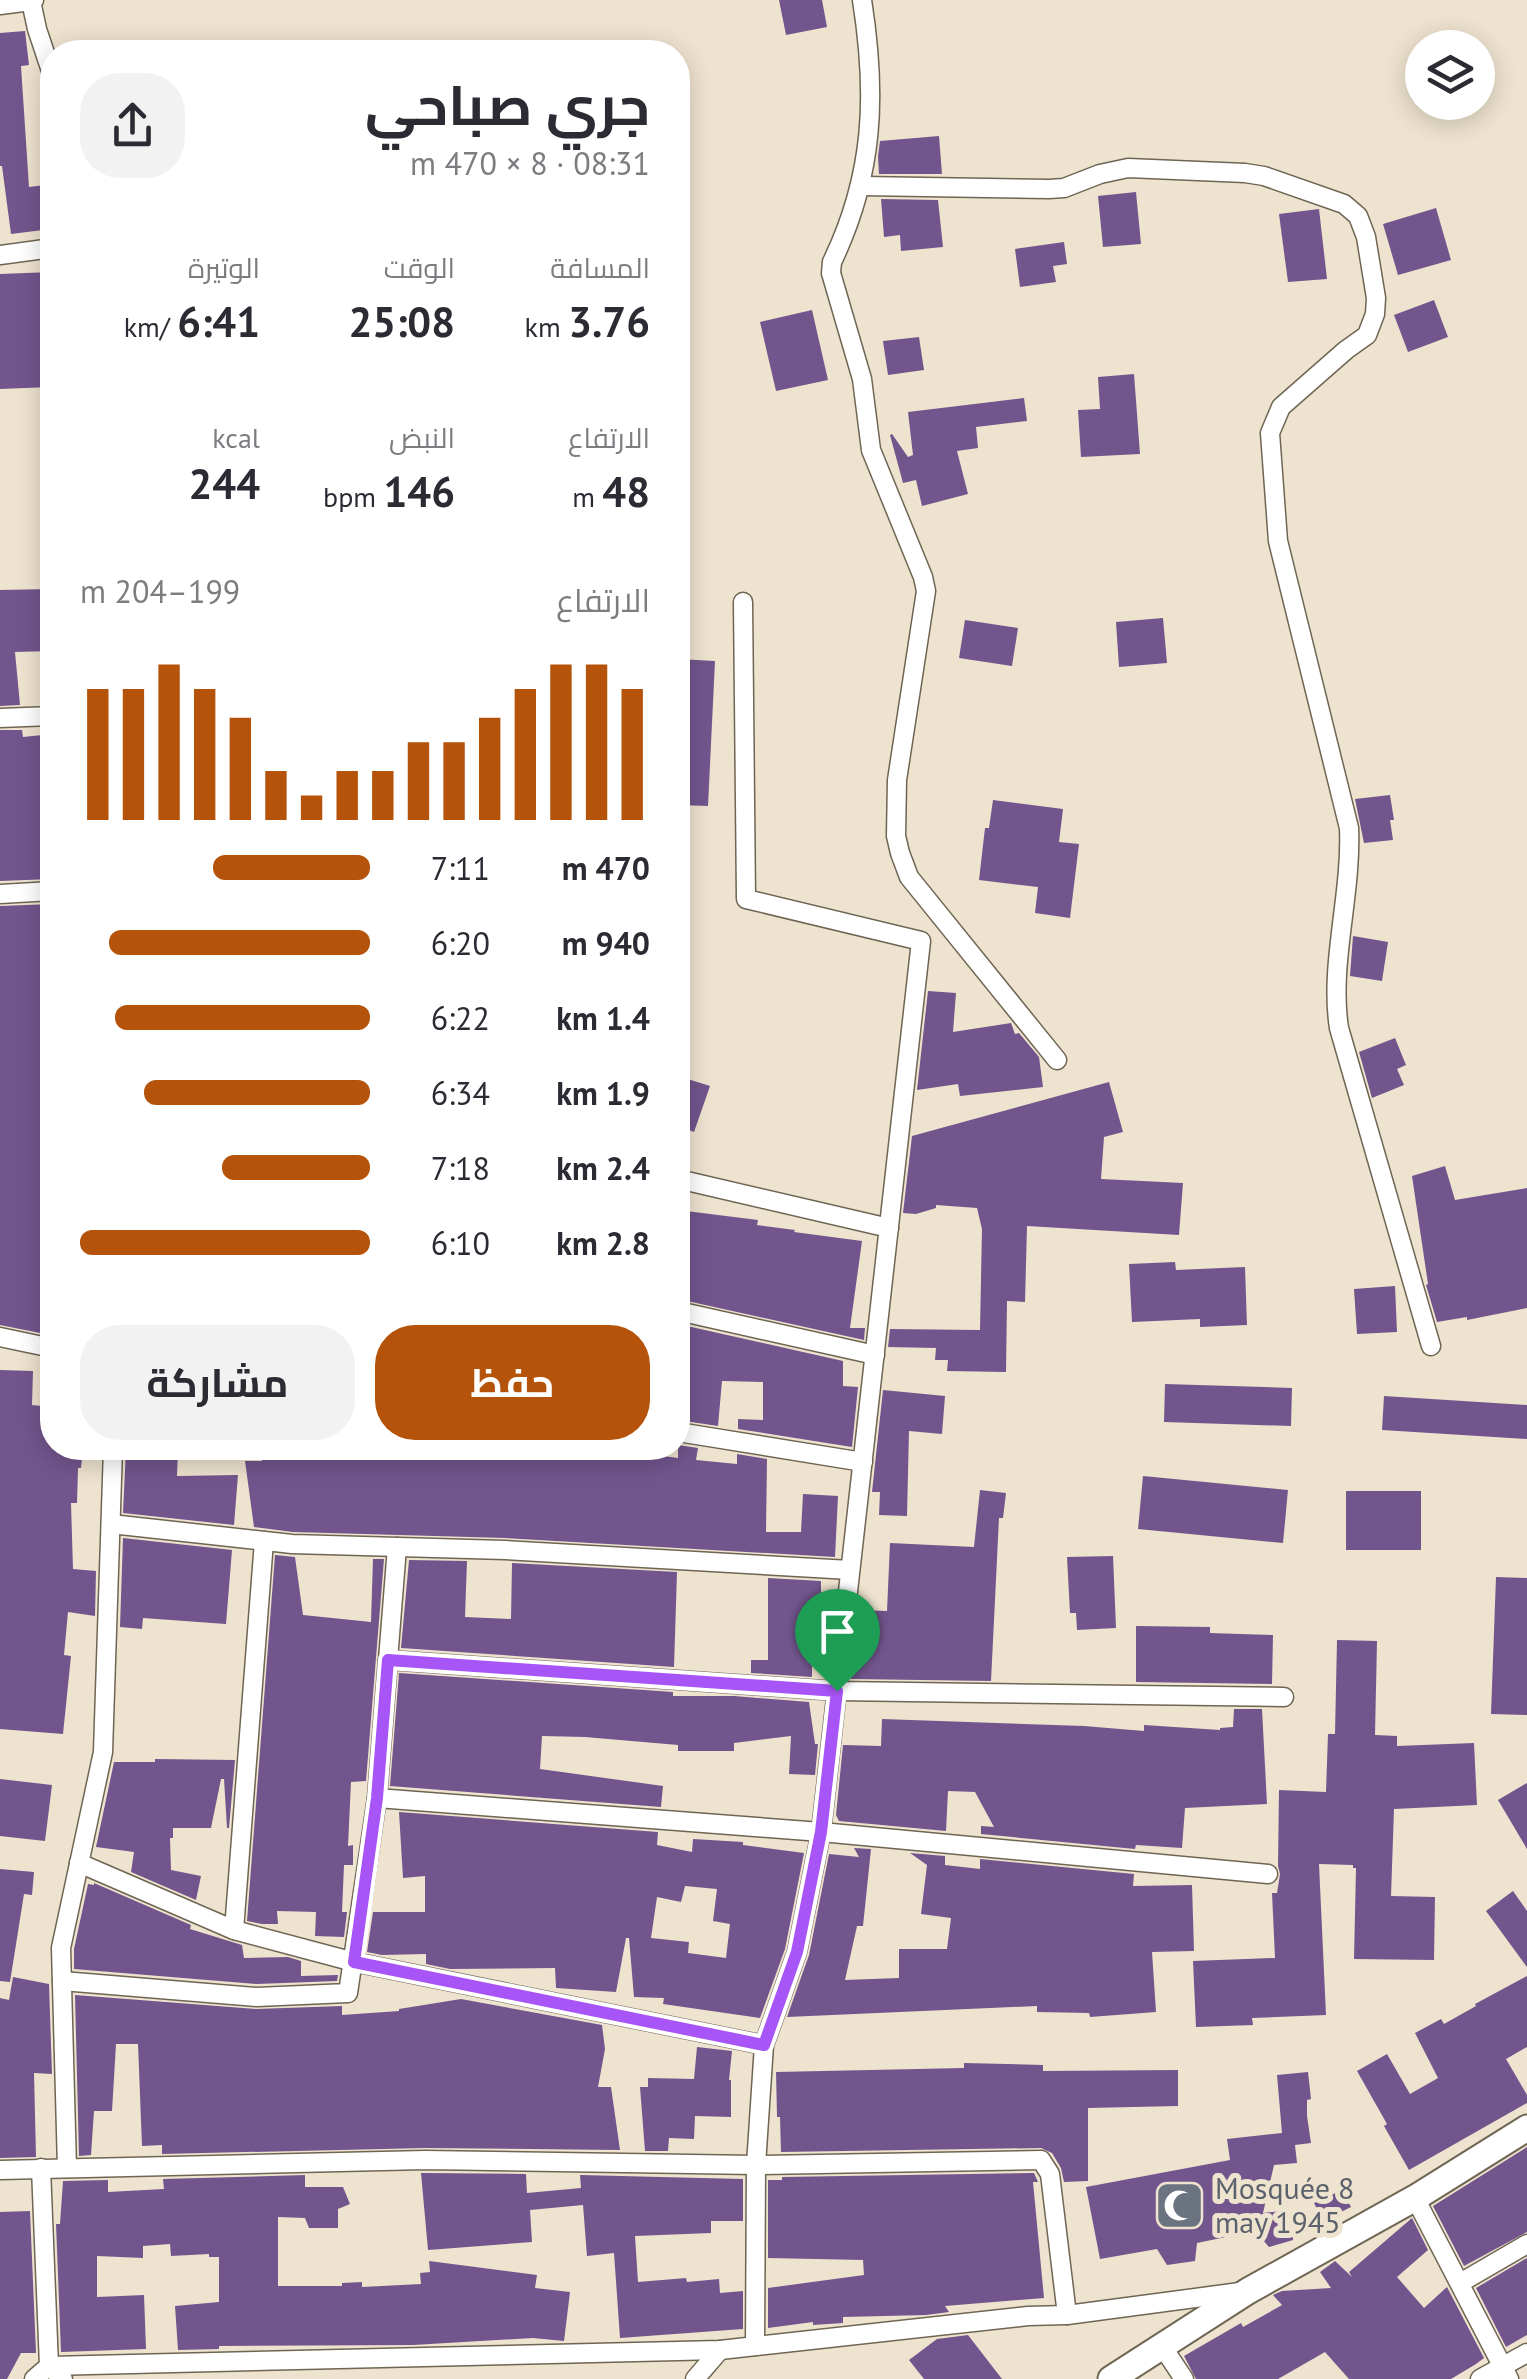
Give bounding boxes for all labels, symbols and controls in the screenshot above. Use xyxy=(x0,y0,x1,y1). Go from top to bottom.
map controls xyxy=(1405,30,1495,120)
button: layers xyxy=(1405,30,1495,120)
text: جري صباحي xyxy=(365,69,650,140)
button: share xyxy=(80,73,185,178)
text: 08:31 · 8 × 470 m xyxy=(410,142,650,184)
text: الوتيرة xyxy=(188,249,260,286)
text: الوقت xyxy=(384,249,455,286)
text: المسافة xyxy=(550,249,650,286)
text: 6:41 xyxy=(177,294,260,349)
text: 25:08 xyxy=(348,294,455,349)
text: 3.76 xyxy=(568,294,650,349)
text: /km xyxy=(124,308,177,345)
text: km xyxy=(525,308,568,345)
text: kcal xyxy=(212,419,260,456)
text: النبض xyxy=(389,419,455,456)
text: الارتفاع xyxy=(568,419,650,456)
text: 244 xyxy=(189,456,260,511)
text: 146 xyxy=(384,464,455,519)
text: 48 xyxy=(602,464,650,519)
text: bpm xyxy=(323,478,384,515)
text: m xyxy=(572,478,602,515)
text: 199–204 m xyxy=(80,570,240,612)
text: الارتفاع xyxy=(556,579,650,621)
text: 7:11 xyxy=(431,847,490,889)
text: 470 m xyxy=(562,847,650,889)
text: 6:20 xyxy=(431,922,490,964)
text: 940 m xyxy=(562,922,650,964)
text: 6:22 xyxy=(431,997,490,1039)
text: 1.4 km xyxy=(556,997,650,1039)
text: 6:34 xyxy=(431,1072,490,1114)
text: 1.9 km xyxy=(556,1072,650,1114)
text: 7:18 xyxy=(431,1147,490,1189)
text: 2.4 km xyxy=(556,1147,650,1189)
text: 6:10 xyxy=(431,1222,490,1264)
text: 2.8 km xyxy=(556,1222,650,1264)
button: مشاركة xyxy=(80,1325,355,1440)
button: حفظ xyxy=(375,1325,650,1440)
pin xyxy=(795,1589,880,1692)
icon: arrive xyxy=(810,1604,865,1659)
place label: Mosquée 8 may 1945 xyxy=(1215,2168,1354,2241)
mosque icon: Mosquée 8 may 1945 xyxy=(1154,2180,1206,2232)

